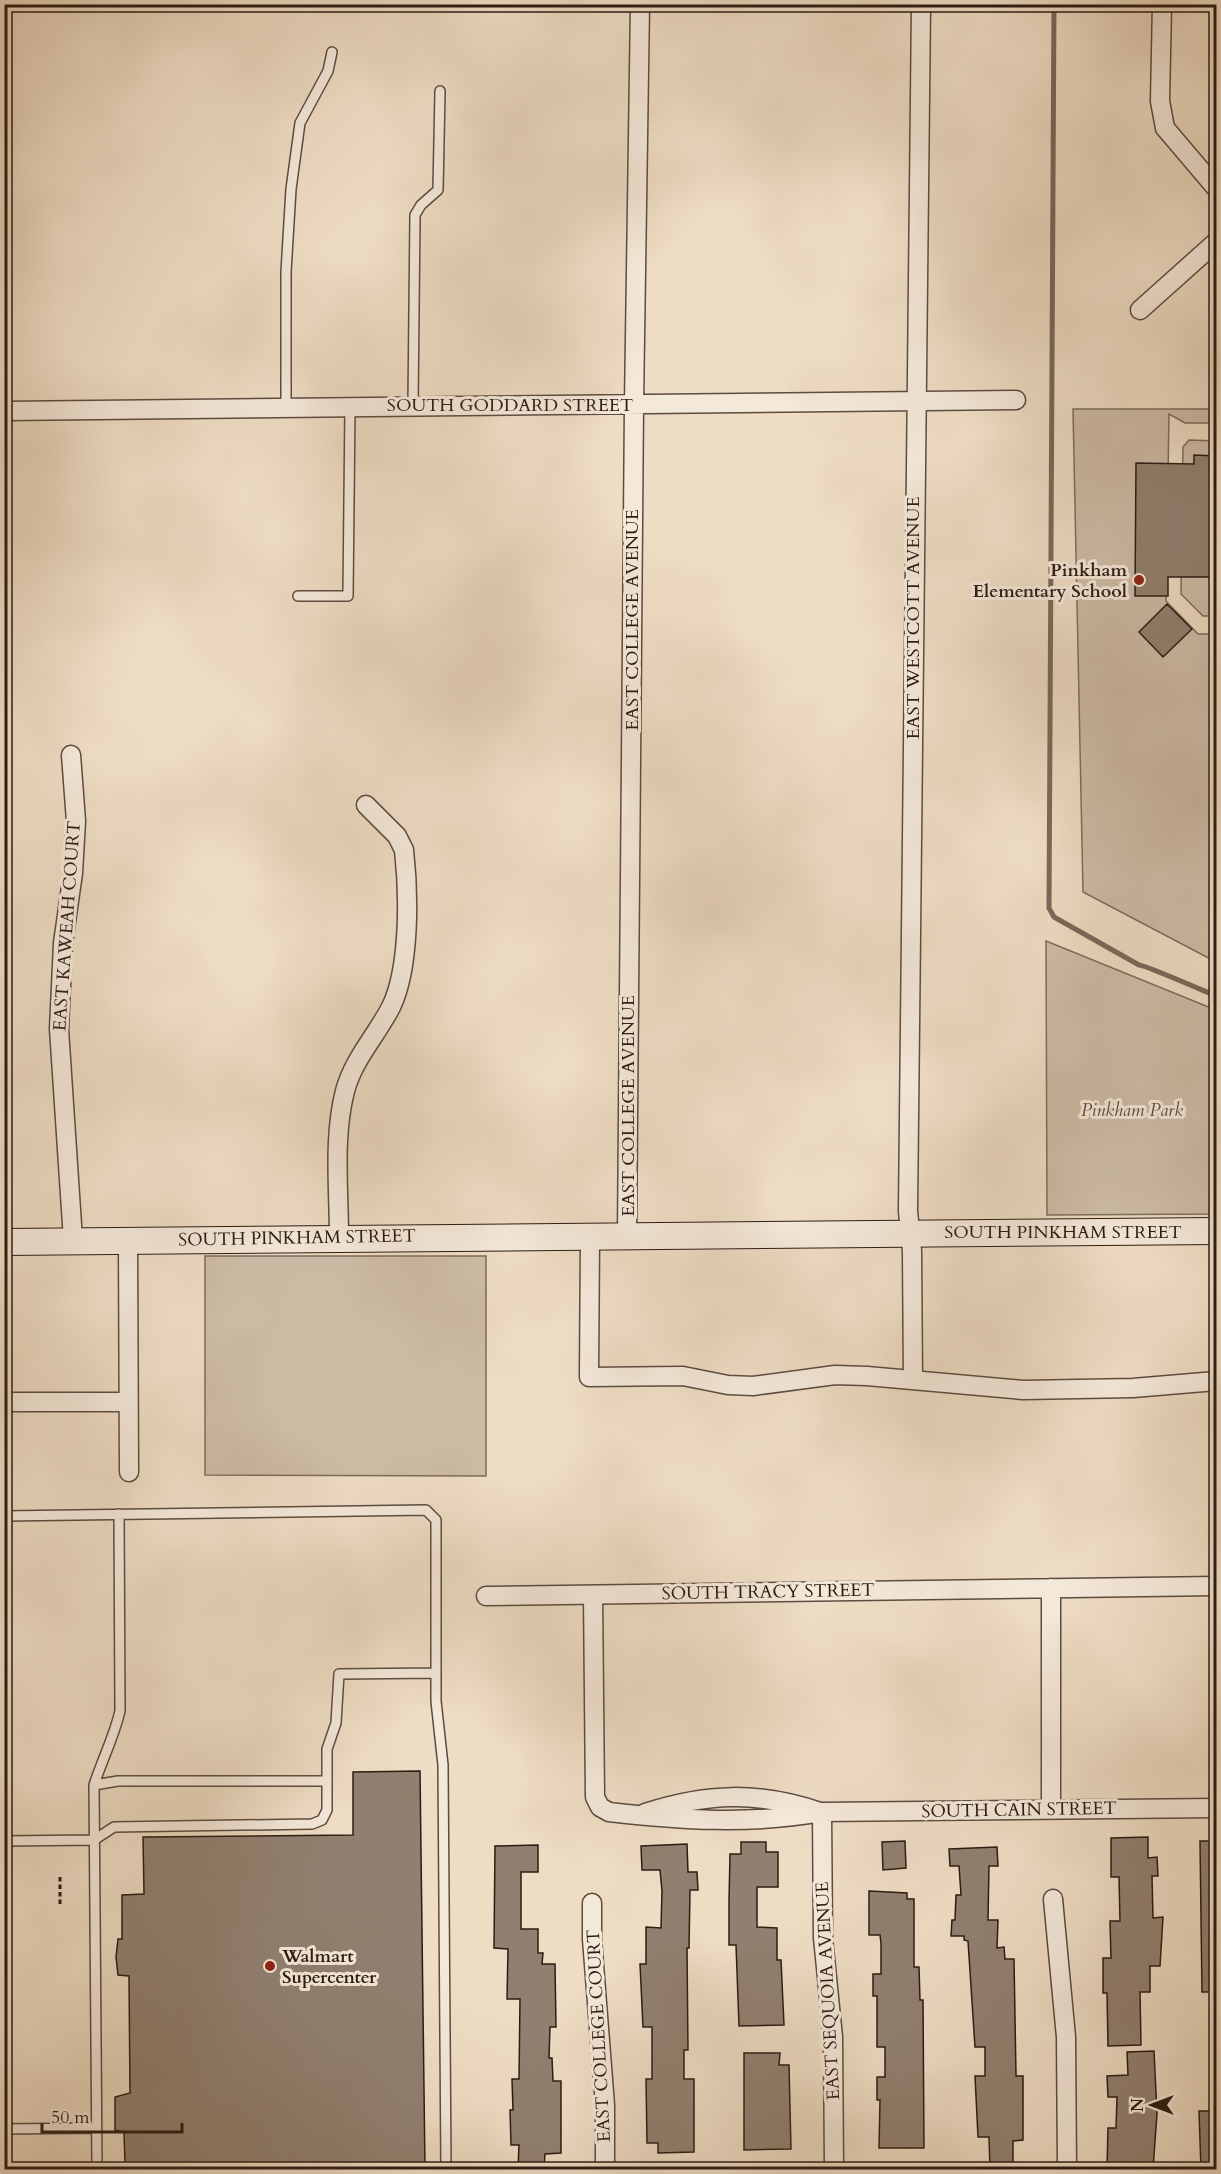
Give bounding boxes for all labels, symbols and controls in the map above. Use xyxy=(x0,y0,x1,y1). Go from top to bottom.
street label: SOUTH GODDARD STREET xyxy=(387,393,633,418)
street label: EAST WESTCOTT AVENUE xyxy=(901,496,926,740)
street label: EAST COLLEGE AVENUE xyxy=(620,509,645,731)
place label: Pinkham Elementary School xyxy=(973,558,1127,604)
marker: Pinkham Elementary School xyxy=(1132,573,1146,587)
street label: EAST KAWEAH COURT xyxy=(47,820,87,1032)
street label: EAST COLLEGE AVENUE xyxy=(616,995,641,1217)
park label: Pinkham Park xyxy=(1081,1098,1183,1123)
street label: SOUTH PINKHAM STREET xyxy=(944,1220,1182,1245)
street label: SOUTH PINKHAM STREET xyxy=(178,1223,416,1253)
street label: SOUTH TRACY STREET xyxy=(661,1578,875,1606)
street label: SOUTH CAIN STREET xyxy=(921,1796,1117,1824)
street label: EAST SEQUOIA AVENUE xyxy=(810,1881,846,2101)
street label: EAST COLLEGE COURT xyxy=(581,1929,617,2143)
place label: Walmart Supercenter xyxy=(281,1944,377,1990)
marker: Walmart Supercenter xyxy=(263,1959,277,1973)
north arrow xyxy=(1122,2075,1182,2135)
scale bar xyxy=(42,2096,182,2134)
text: N xyxy=(1127,2098,1149,2112)
text: 50 m xyxy=(51,2105,90,2130)

